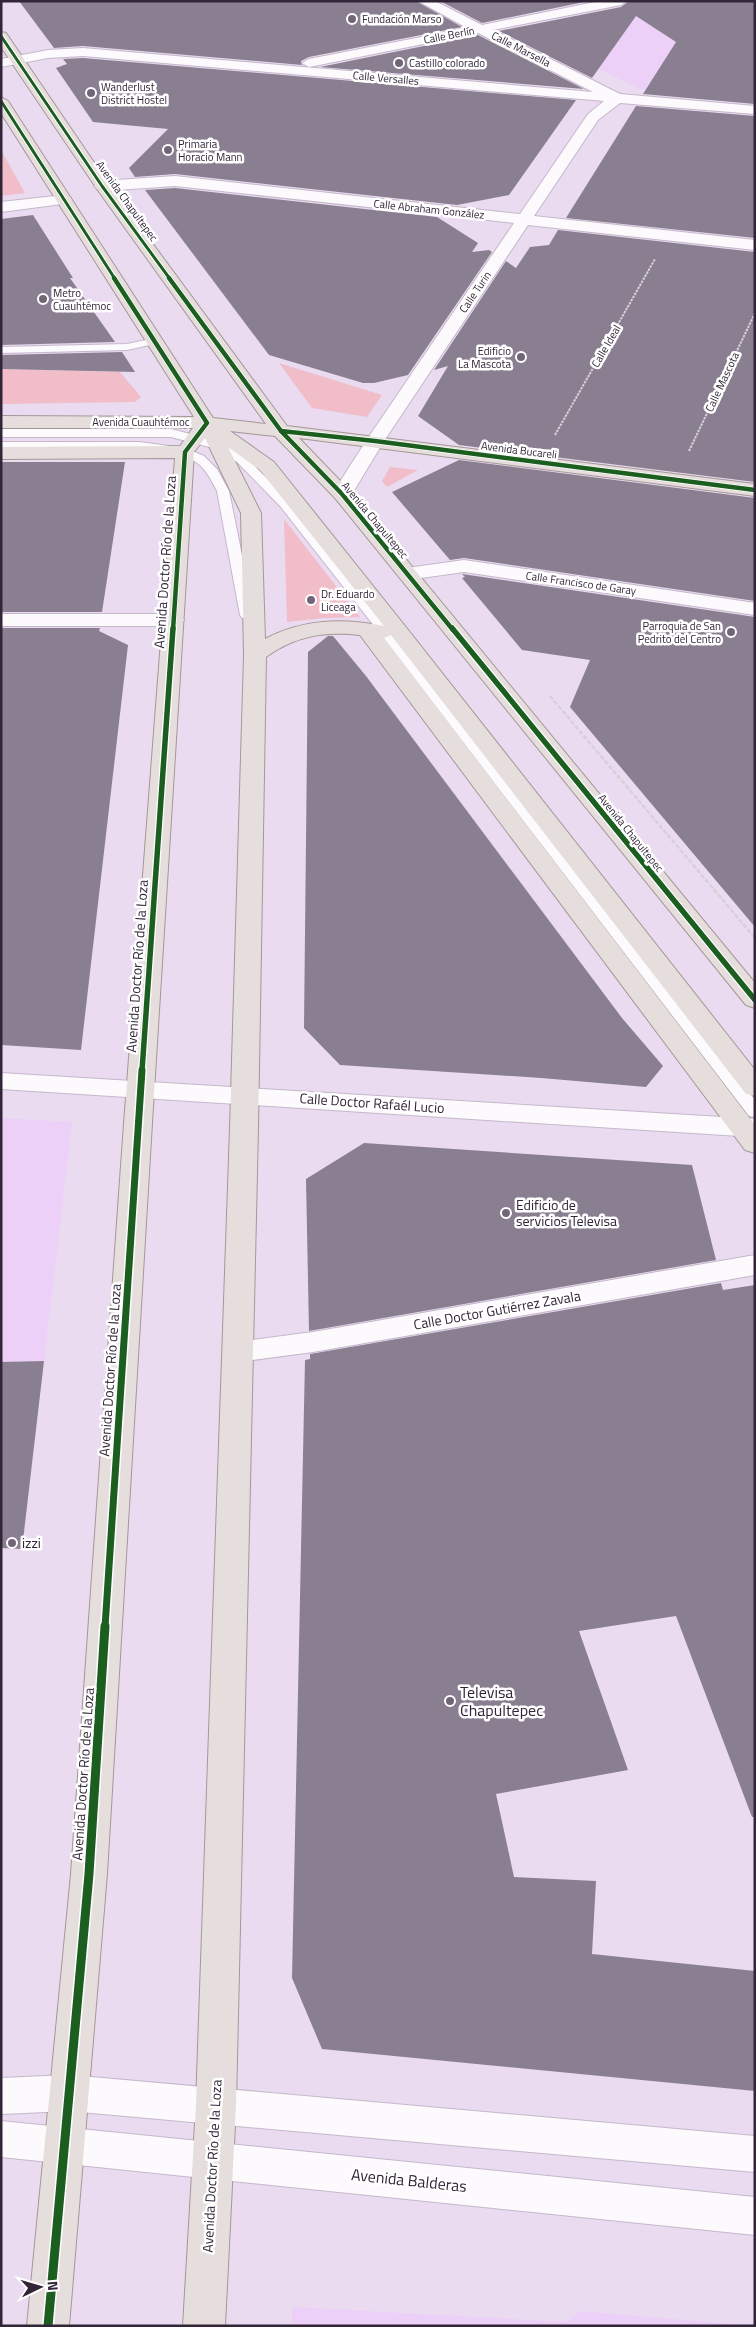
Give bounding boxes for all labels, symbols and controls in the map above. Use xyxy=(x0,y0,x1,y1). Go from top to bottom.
place label: Fundación Marso xyxy=(362,11,442,27)
marker: Fundación Marso xyxy=(346,13,358,25)
street label: Calle Berlín xyxy=(422,22,476,48)
street label: Calle Marsella xyxy=(489,27,554,71)
place label: Castillo colorado xyxy=(409,55,485,71)
marker: Castillo colorado xyxy=(393,57,405,69)
street label: Calle Versalles xyxy=(352,67,420,89)
place label: Wanderlust District Hostel xyxy=(101,79,167,108)
marker: Wanderlust District Hostel xyxy=(85,87,97,99)
place label: Primaria Horacio Mann xyxy=(178,136,243,165)
marker: Primaria Horacio Mann xyxy=(162,144,174,156)
street label: Avenida Chapultepec xyxy=(92,157,162,245)
street label: Calle Abraham González xyxy=(373,195,485,223)
street label: Calle Turin xyxy=(455,268,495,316)
place label: Metro Cuauhtémoc xyxy=(53,285,111,314)
marker: Metro Cuauhtémoc xyxy=(37,293,49,305)
street label: Calle Ideal xyxy=(587,322,625,370)
place label: Edificio La Mascota xyxy=(458,343,511,372)
street label: Calle Mascota xyxy=(701,349,743,415)
marker: Edificio La Mascota xyxy=(515,351,527,363)
street label: Avenida Cuauhtémoc xyxy=(92,414,190,430)
street label: Avenida Bucareli xyxy=(480,437,558,463)
street label: Avenida Doctor Río de la Loza xyxy=(148,475,181,649)
street label: Avenida Chapultepec xyxy=(338,478,412,562)
street label: Calle Francisco de Garay xyxy=(525,567,638,599)
place label: Dr. Eduardo Liceaga xyxy=(321,586,375,615)
marker: Dr. Eduardo Liceaga xyxy=(305,594,317,606)
place label: Parroquia de San Pedrito del Centro xyxy=(638,618,721,647)
marker: Parroquia de San Pedrito del Centro xyxy=(725,626,737,638)
street label: Avenida Chapultepec xyxy=(594,791,668,876)
street label: Avenida Doctor Río de la Loza xyxy=(120,879,153,1053)
street label: Calle Doctor Rafaél Lucio xyxy=(299,1087,445,1118)
place label: Edificio de servicios Televisa xyxy=(516,1194,617,1231)
marker: Edificio de servicios Televisa xyxy=(500,1207,512,1219)
street label: Avenida Doctor Río de la Loza xyxy=(93,1283,126,1457)
street label: Calle Doctor Gutiérrez Zavala xyxy=(412,1284,582,1335)
place label: izzi xyxy=(22,1532,41,1553)
marker: izzi xyxy=(6,1537,18,1549)
place label: Televisa Chapultepec xyxy=(460,1680,543,1722)
street label: Avenida Doctor Río de la Loza xyxy=(66,1687,99,1861)
marker: Televisa Chapultepec xyxy=(444,1695,456,1707)
street label: Avenida Doctor Río de la Loza xyxy=(196,2079,227,2253)
street label: Avenida Balderas xyxy=(350,2162,468,2198)
north arrow xyxy=(15,2262,65,2312)
text: N xyxy=(43,2280,64,2292)

